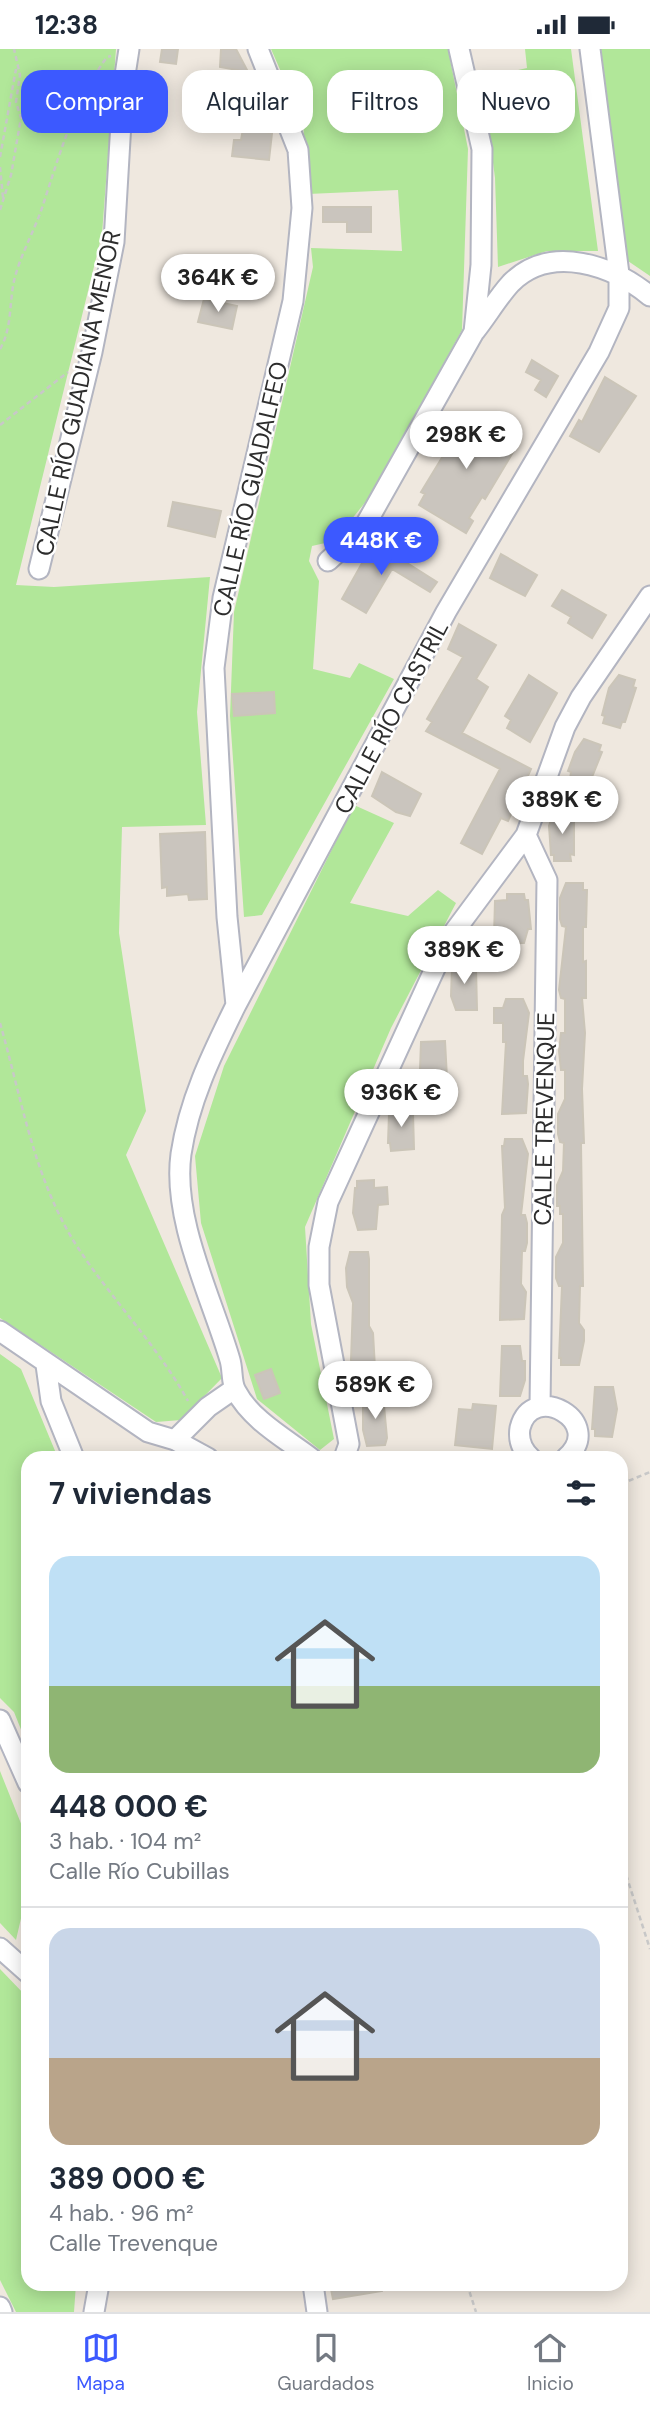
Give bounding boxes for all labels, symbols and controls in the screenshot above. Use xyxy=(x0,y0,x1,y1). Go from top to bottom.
text: 12:38 xyxy=(35,8,98,42)
chip: Comprar xyxy=(21,70,168,133)
chip: Alquilar xyxy=(182,70,313,133)
chip: Filtros xyxy=(327,70,443,133)
chip: Nuevo xyxy=(457,70,575,133)
street label: CALLE RÍO GUADIANA MENOR xyxy=(28,227,128,559)
pin: 364K € xyxy=(161,254,275,314)
text: 364K € xyxy=(177,262,259,292)
street label: CALLE RÍO GUADALFEO xyxy=(206,358,294,620)
pin: 298K € xyxy=(409,411,523,471)
text: 298K € xyxy=(426,419,506,449)
pin: 448K € xyxy=(324,517,438,577)
text: 448K € xyxy=(339,525,423,555)
street label: CALLE RÍO CASTRIL xyxy=(327,615,455,819)
pin: 389K € xyxy=(505,777,619,836)
text: 389K € xyxy=(521,784,603,814)
pin: 389K € xyxy=(407,927,521,986)
text: 389K € xyxy=(423,934,505,964)
street label: CALLE TREVENQUE xyxy=(527,1012,561,1226)
pin: 936K € xyxy=(344,1069,458,1129)
text: 936K € xyxy=(360,1077,442,1107)
pin: 589K € xyxy=(318,1361,432,1421)
text: 589K € xyxy=(334,1369,416,1399)
text: 7 viviendas xyxy=(49,1474,212,1513)
icon: filters xyxy=(562,1474,600,1512)
icon: home xyxy=(262,1601,388,1727)
text: 448 000 € xyxy=(49,1787,208,1826)
text: 3 hab. · 104 m² xyxy=(49,1826,201,1856)
text: Calle Río Cubillas xyxy=(49,1856,230,1886)
icon: home xyxy=(262,1973,388,2099)
text: 389 000 € xyxy=(49,2159,206,2198)
text: 4 hab. · 96 m² xyxy=(49,2198,194,2228)
text: Calle Trevenque xyxy=(49,2228,218,2258)
tab: Mapa xyxy=(76,2329,125,2396)
tab: Guardados xyxy=(277,2329,375,2396)
tab: Inicio xyxy=(527,2329,574,2396)

